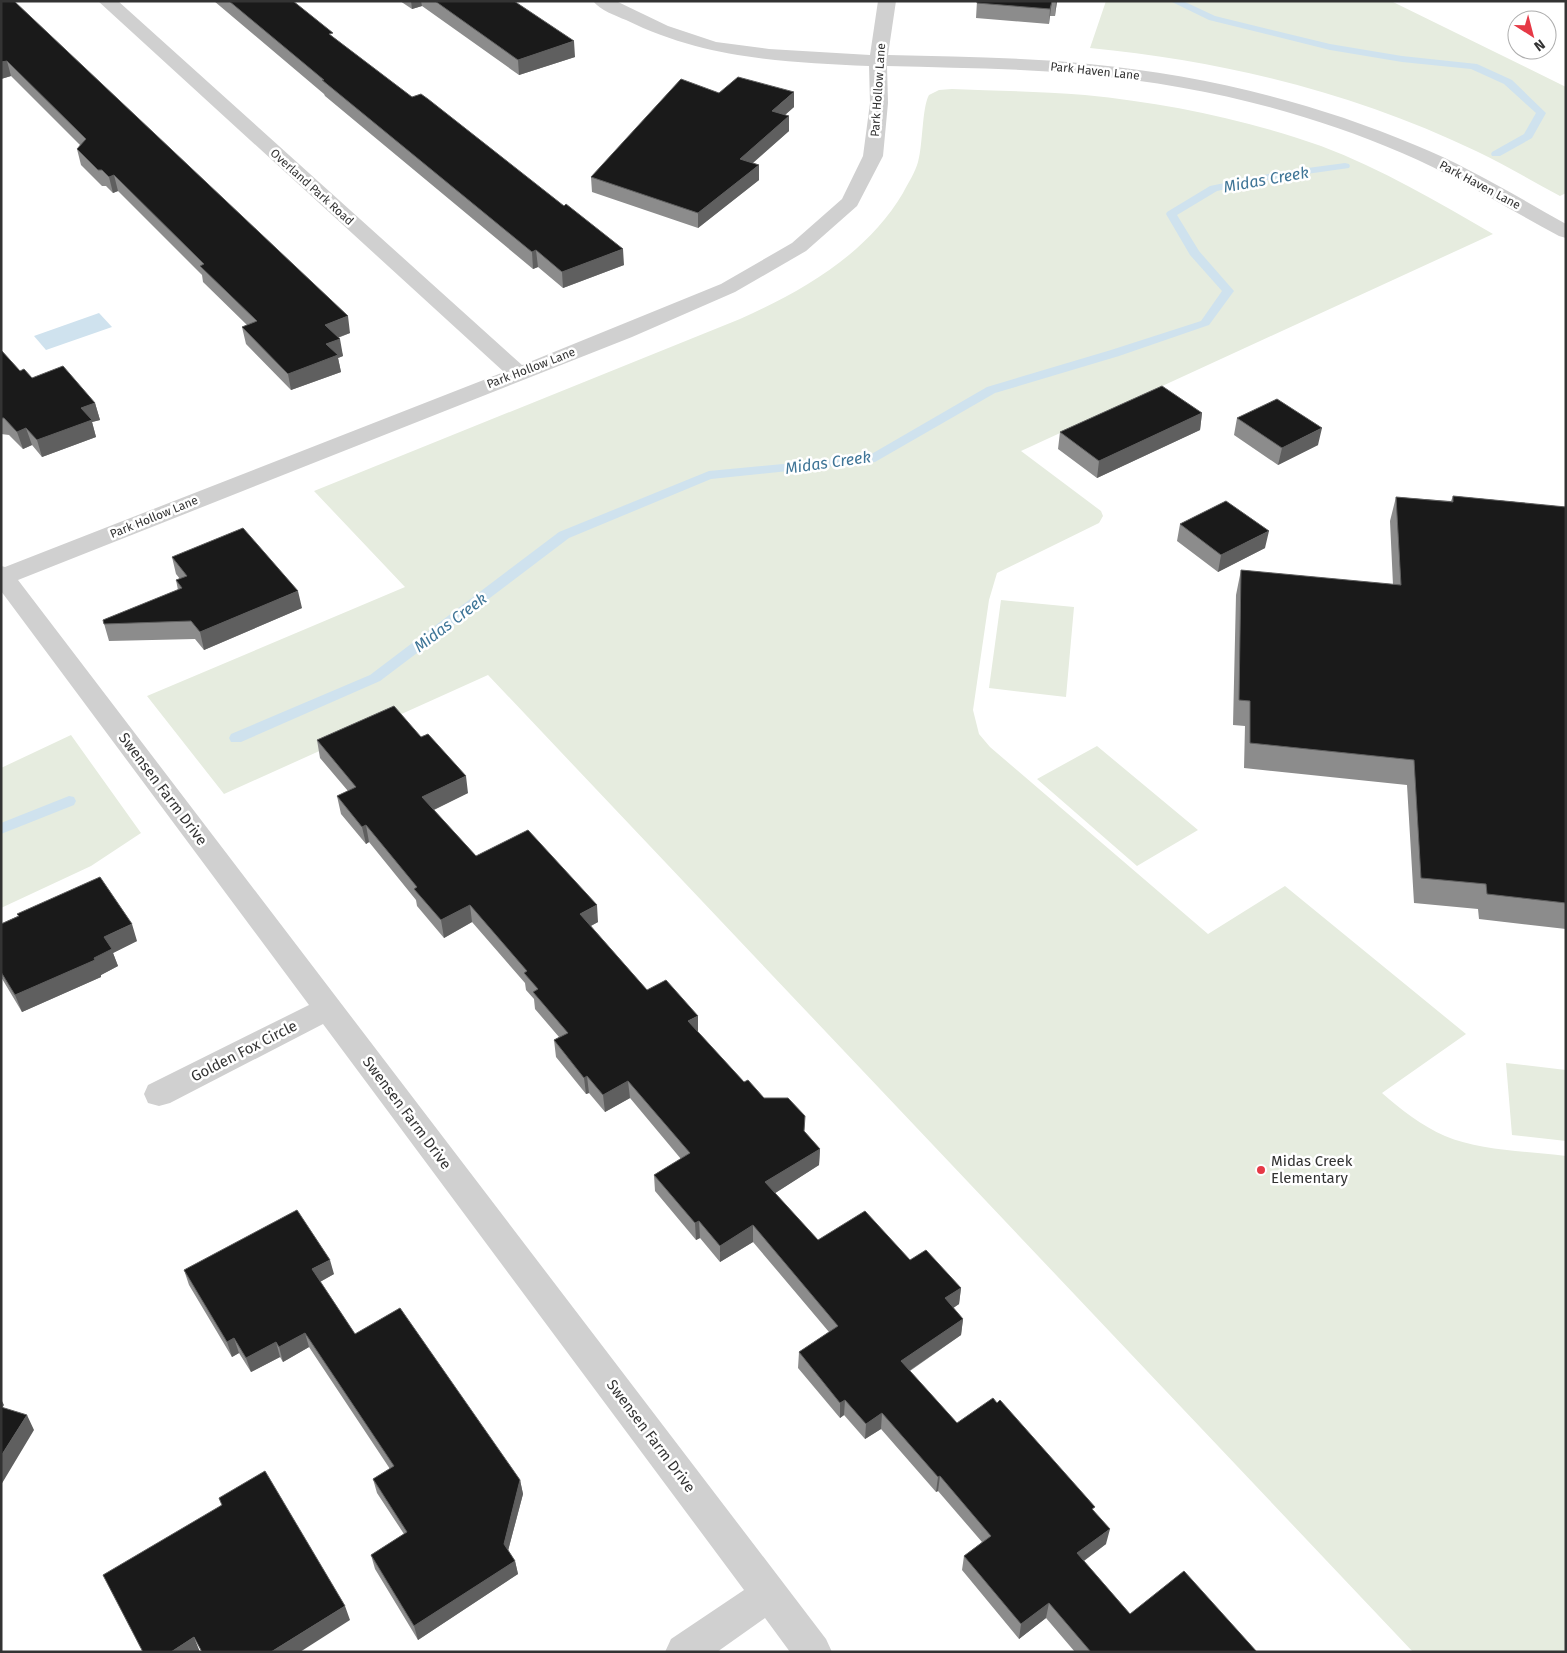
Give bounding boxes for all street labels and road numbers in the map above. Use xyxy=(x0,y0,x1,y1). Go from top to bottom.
street label: Park Hollow Lane xyxy=(868,43,888,137)
street label: Park Haven Lane xyxy=(1050,59,1140,83)
street label: Overland Park Road xyxy=(267,146,357,228)
street label: Park Haven Lane xyxy=(1437,158,1523,212)
street label: Park Hollow Lane xyxy=(485,345,577,391)
street label: Park Hollow Lane xyxy=(108,493,200,541)
street label: Swensen Farm Drive xyxy=(115,729,211,849)
street label: Golden Fox Circle xyxy=(188,1016,300,1086)
street label: Swensen Farm Drive xyxy=(359,1053,455,1173)
street label: Swensen Farm Drive xyxy=(603,1376,699,1496)

